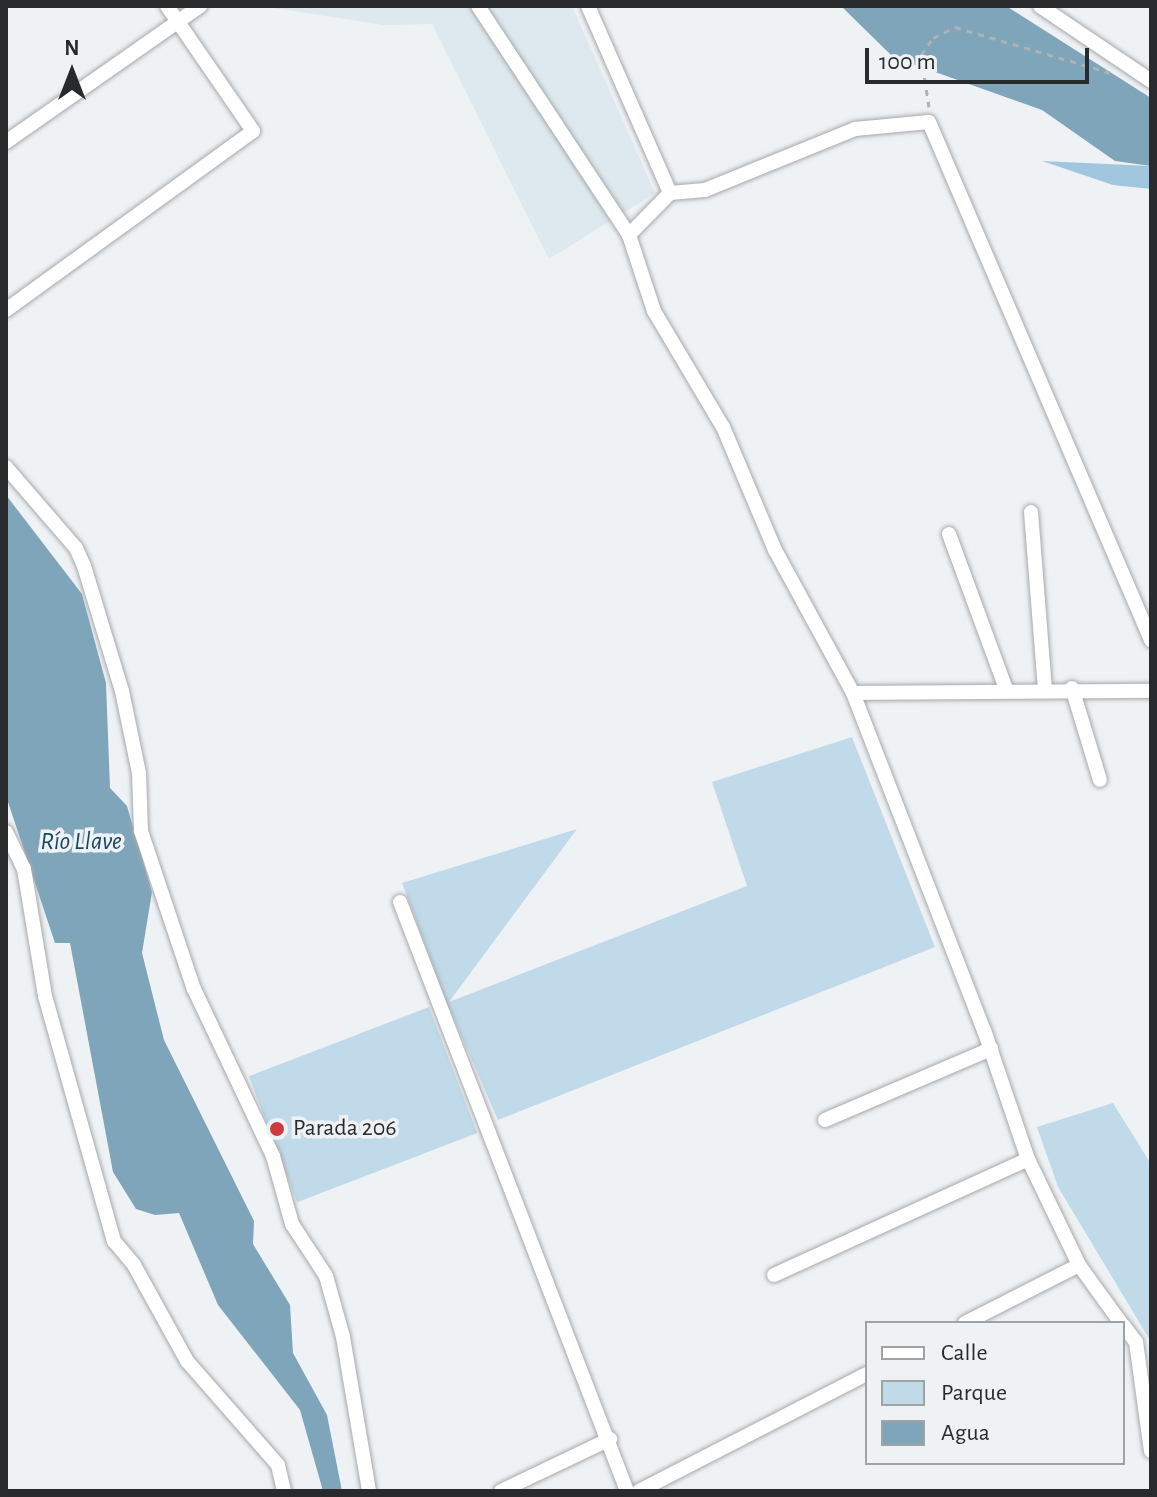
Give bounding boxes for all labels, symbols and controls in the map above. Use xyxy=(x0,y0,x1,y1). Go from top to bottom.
north arrow xyxy=(32,32,112,112)
scale bar xyxy=(869,32,1093,82)
text: N xyxy=(64,37,80,59)
text: 100 m xyxy=(879,50,936,74)
water label: Río Llave xyxy=(40,826,122,858)
place label: Parada 206 xyxy=(293,1115,397,1143)
marker: Parada 206 xyxy=(268,1120,286,1138)
legend xyxy=(865,1321,1125,1465)
text: Calle xyxy=(941,1341,988,1365)
text: Parque xyxy=(941,1381,1007,1405)
text: Agua xyxy=(941,1421,990,1445)

